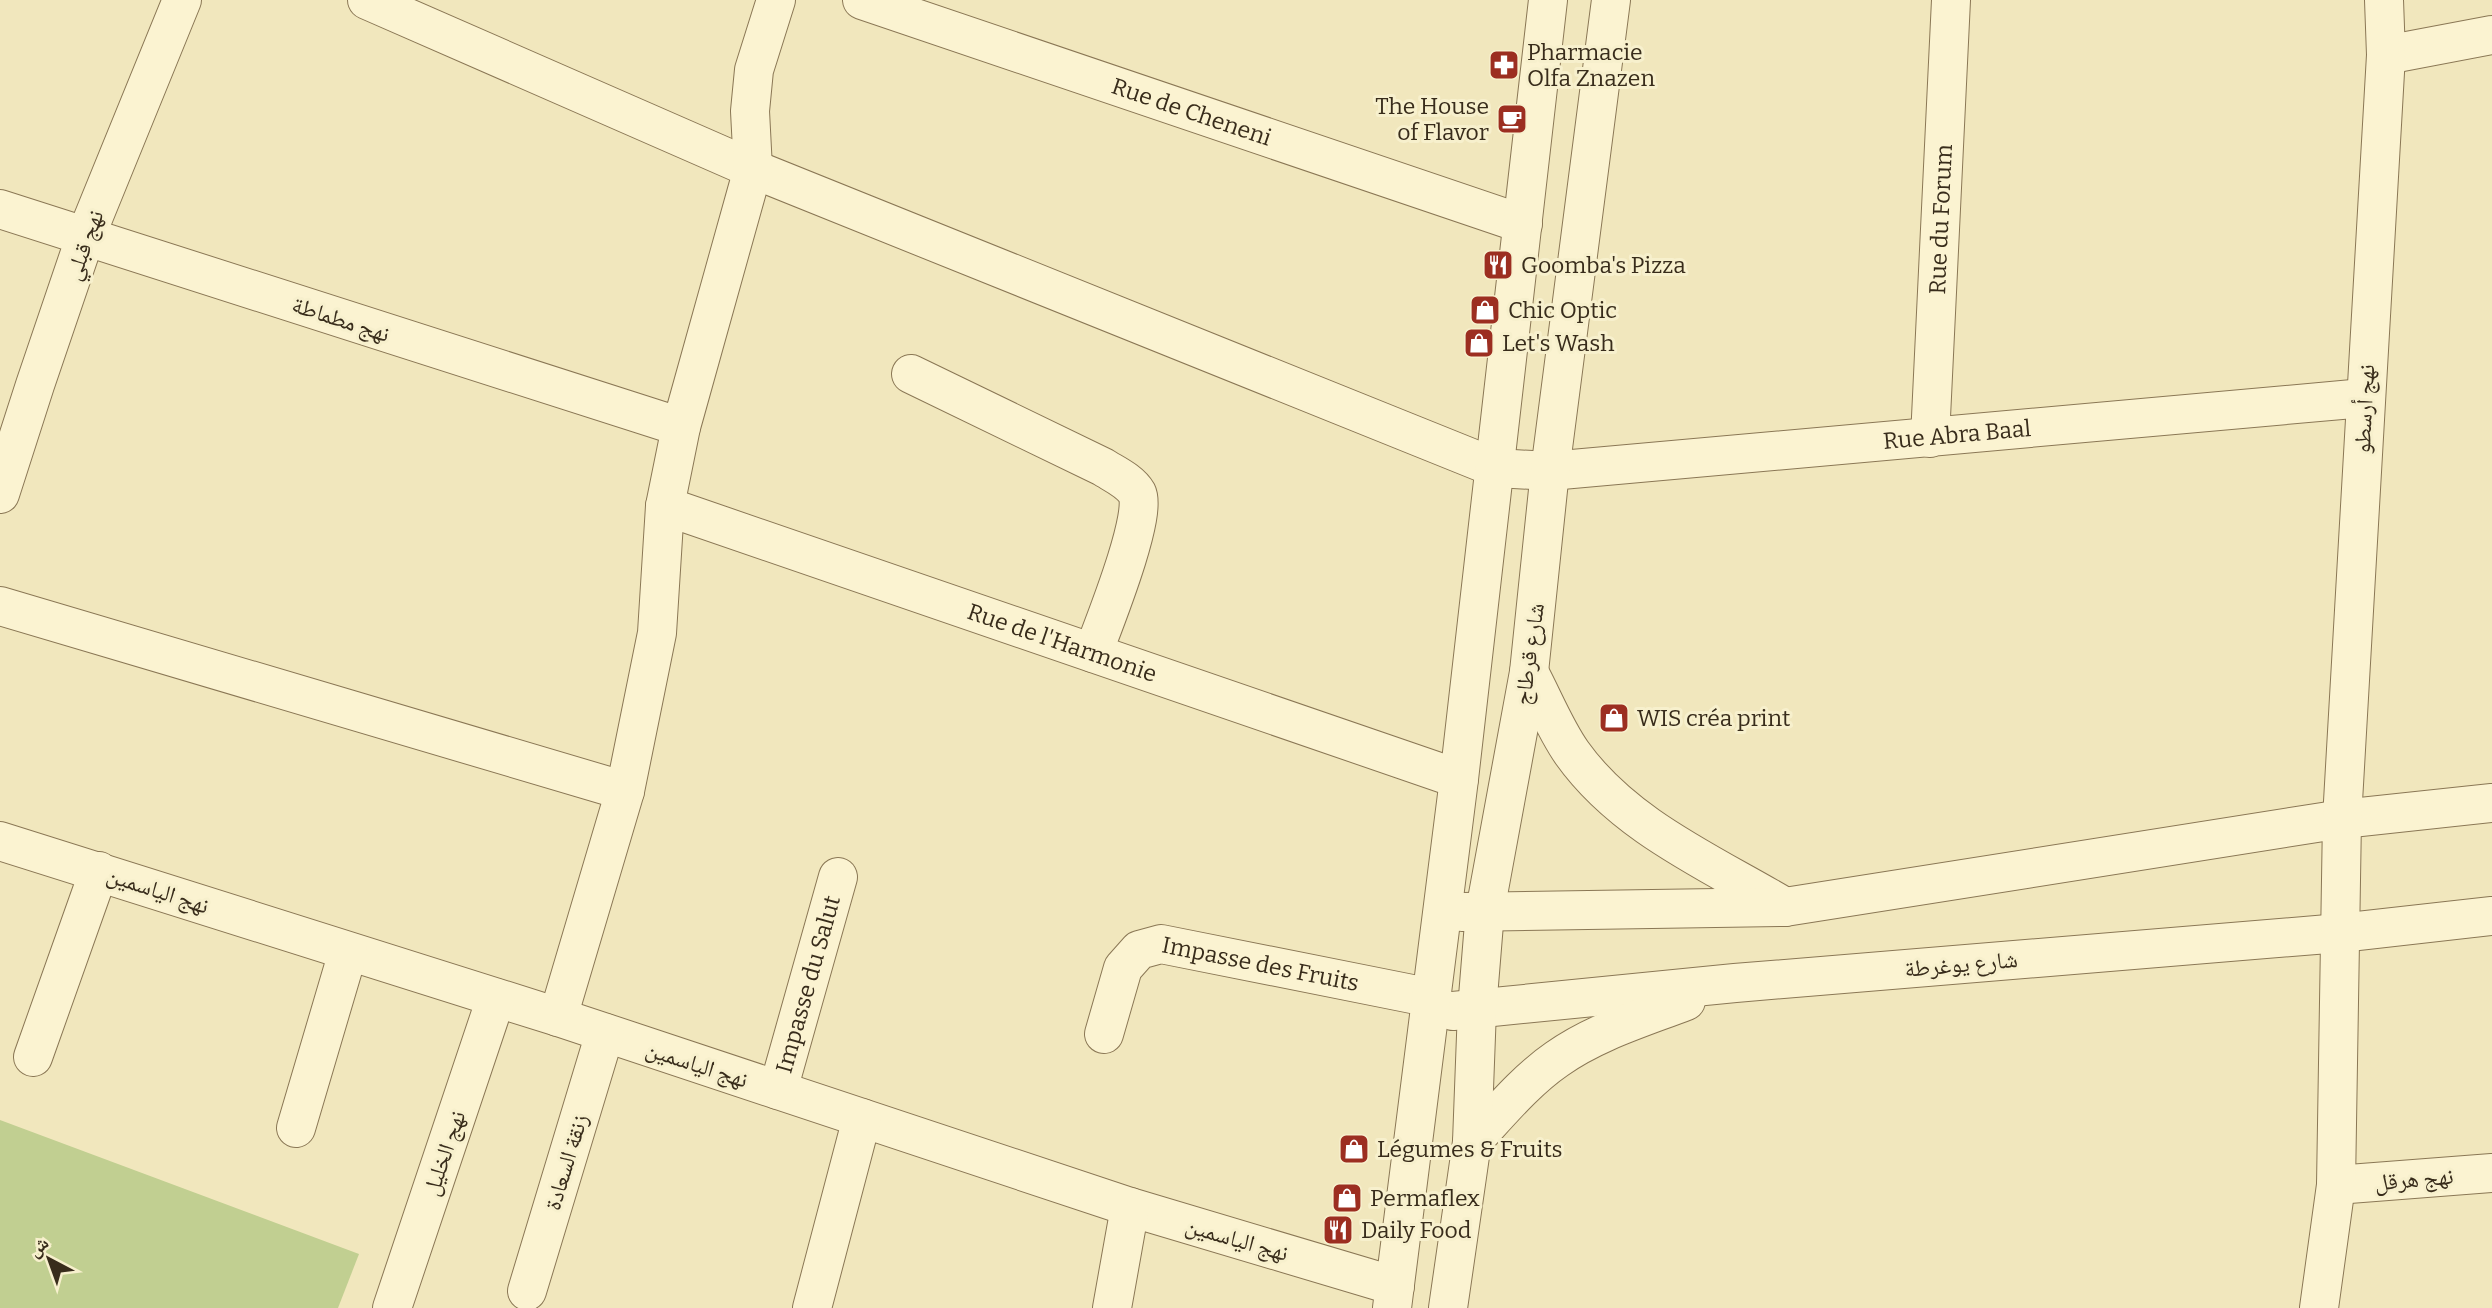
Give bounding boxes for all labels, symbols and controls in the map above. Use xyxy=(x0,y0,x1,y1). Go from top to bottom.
place label: Pharmacie Olfa Znazen xyxy=(1527,38,1655,92)
pharmacy icon: Pharmacie Olfa Znazen xyxy=(1487,48,1521,82)
street label: Rue de Cheneni xyxy=(1108,72,1275,152)
place label: The House of Flavor xyxy=(1375,92,1489,146)
cafe icon: The House of Flavor xyxy=(1495,102,1529,136)
street label: Rue du Forum xyxy=(1923,144,1958,295)
street label: نهج قبلي xyxy=(58,206,114,286)
restaurant icon: Goomba's Pizza xyxy=(1481,248,1515,282)
place label: Goomba's Pizza xyxy=(1521,251,1686,279)
street label: نهج مطماطة xyxy=(288,290,393,349)
shop icon: Chic Optic xyxy=(1468,293,1502,327)
place label: Chic Optic xyxy=(1508,296,1617,324)
shop icon: Let's Wash xyxy=(1462,326,1496,360)
place label: Let's Wash xyxy=(1502,329,1615,357)
street label: نهج أرسطو xyxy=(2348,363,2381,455)
street label: Rue Abra Baal xyxy=(1882,414,2033,455)
street label: Rue de l'Harmonie xyxy=(964,597,1160,688)
street label: شارع قرطاج xyxy=(1508,601,1551,707)
shop icon: WIS créa print xyxy=(1597,701,1631,735)
place label: WIS créa print xyxy=(1637,704,1790,732)
street label: نهج الياسمين xyxy=(103,860,213,921)
street label: Impasse du Salut xyxy=(770,892,846,1076)
street label: Impasse des Fruits xyxy=(1160,931,1361,997)
street label: شارع يوغرطة xyxy=(1903,945,2019,984)
street label: نهج الياسمين xyxy=(642,1034,752,1095)
street label: نهج الخليل xyxy=(416,1107,473,1200)
street label: زنقة السعادة xyxy=(538,1111,594,1213)
shop icon: Légumes & Fruits xyxy=(1337,1132,1371,1166)
place label: Légumes & Fruits xyxy=(1377,1135,1563,1163)
street label: نهج هرقل xyxy=(2373,1162,2455,1197)
shop icon: Permaflex xyxy=(1330,1181,1364,1215)
place label: Permaflex xyxy=(1370,1184,1480,1212)
street label: نهج الياسمين xyxy=(1182,1211,1292,1268)
restaurant icon: Daily Food xyxy=(1321,1213,1355,1247)
place label: Daily Food xyxy=(1361,1216,1472,1244)
north arrow xyxy=(14,1224,84,1294)
text: ش xyxy=(23,1231,53,1262)

